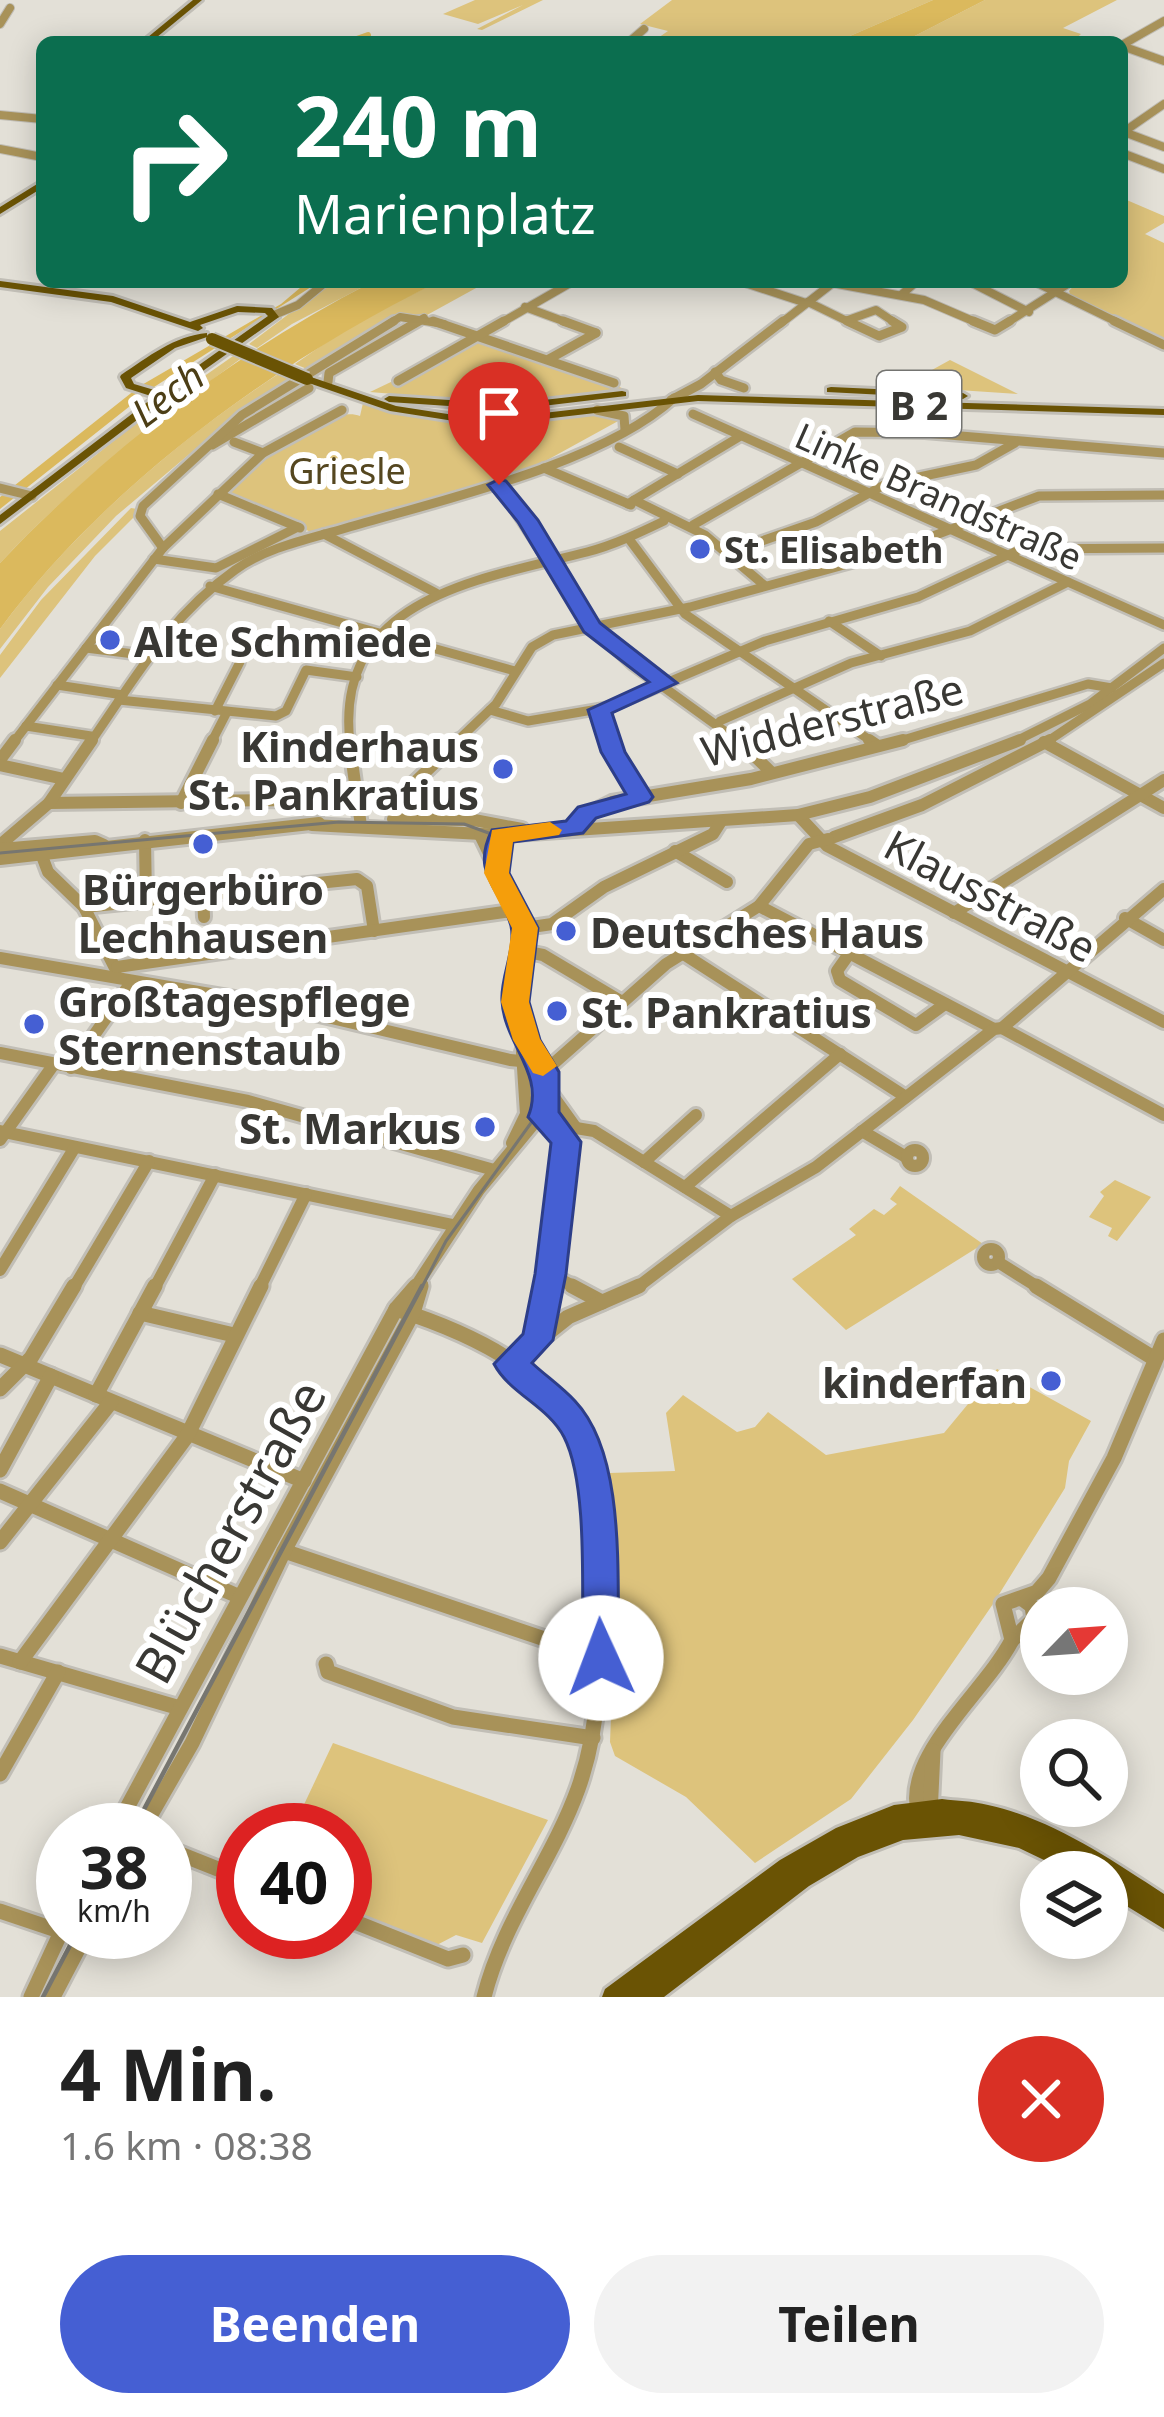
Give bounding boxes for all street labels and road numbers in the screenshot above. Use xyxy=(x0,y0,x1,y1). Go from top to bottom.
road number: B 2 xyxy=(877,371,961,437)
street label: Linke Brandstraße xyxy=(788,411,1090,581)
street label: Widderstraße xyxy=(695,659,969,779)
street label: Klausstraße xyxy=(875,815,1107,975)
street label: Blücherstraße xyxy=(117,1367,341,1695)

